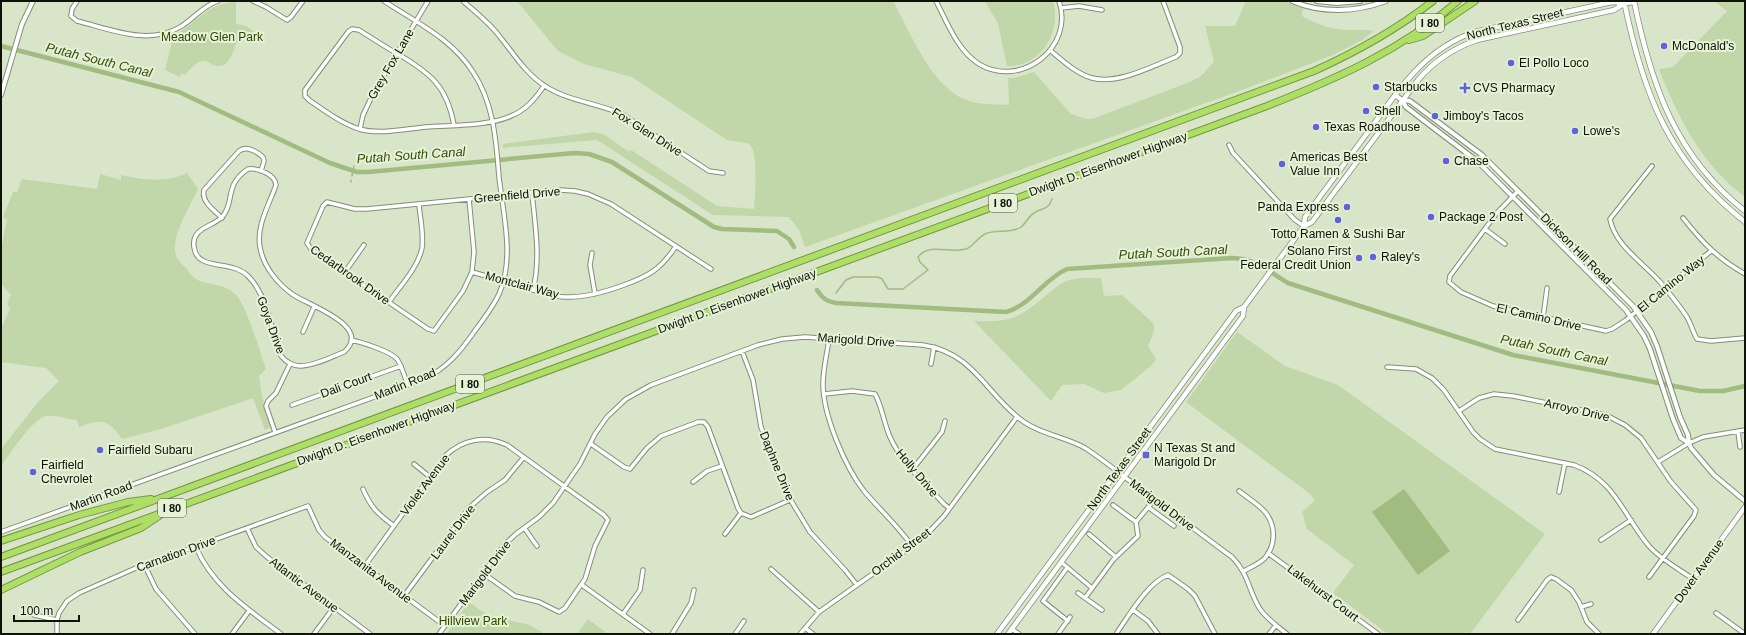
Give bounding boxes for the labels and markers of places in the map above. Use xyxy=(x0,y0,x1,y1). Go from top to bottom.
place label: McDonald's xyxy=(1672,39,1734,53)
marker: McDonald's xyxy=(1659,41,1669,51)
place label: El Pollo Loco xyxy=(1519,56,1589,70)
marker: El Pollo Loco xyxy=(1506,58,1516,68)
place label: Starbucks xyxy=(1384,80,1437,94)
place label: CVS Pharmacy xyxy=(1473,81,1555,95)
marker: Starbucks xyxy=(1371,82,1381,92)
marker: CVS Pharmacy xyxy=(1460,83,1470,93)
place label: Shell xyxy=(1374,104,1401,118)
marker: Shell xyxy=(1361,106,1371,116)
place label: Jimboy's Tacos xyxy=(1443,109,1524,123)
marker: Jimboy's Tacos xyxy=(1430,111,1440,121)
place label: Texas Roadhouse xyxy=(1324,120,1420,134)
marker: Texas Roadhouse xyxy=(1311,122,1321,132)
place label: Lowe's xyxy=(1583,124,1620,138)
marker: Lowe's xyxy=(1570,126,1580,136)
place label: Americas Best Value Inn xyxy=(1290,150,1368,178)
place label: Chase xyxy=(1454,154,1489,168)
marker: Chase xyxy=(1441,156,1451,166)
marker: Americas Best Value Inn xyxy=(1277,159,1287,169)
place label: Panda Express xyxy=(1258,200,1339,214)
marker: Panda Express xyxy=(1342,202,1352,212)
place label: Package 2 Post xyxy=(1439,210,1524,224)
marker: Package 2 Post xyxy=(1426,212,1436,222)
marker: Totto Ramen & Sushi Bar xyxy=(1333,215,1343,225)
place label: Totto Ramen & Sushi Bar xyxy=(1271,227,1405,241)
place label: Solano First Federal Credit Union xyxy=(1240,244,1352,272)
place label: Raley's xyxy=(1381,250,1420,264)
marker: Raley's xyxy=(1368,252,1378,262)
marker: Solano First Federal Credit Union xyxy=(1354,253,1364,263)
place label: N Texas St and Marigold Dr xyxy=(1154,441,1235,469)
place label: Fairfield Subaru xyxy=(108,443,193,457)
marker: Fairfield Subaru xyxy=(95,445,105,455)
marker: N Texas St and Marigold Dr xyxy=(1141,450,1151,460)
place label: Fairfield Chevrolet xyxy=(41,458,93,486)
marker: Fairfield Chevrolet xyxy=(28,467,38,477)

